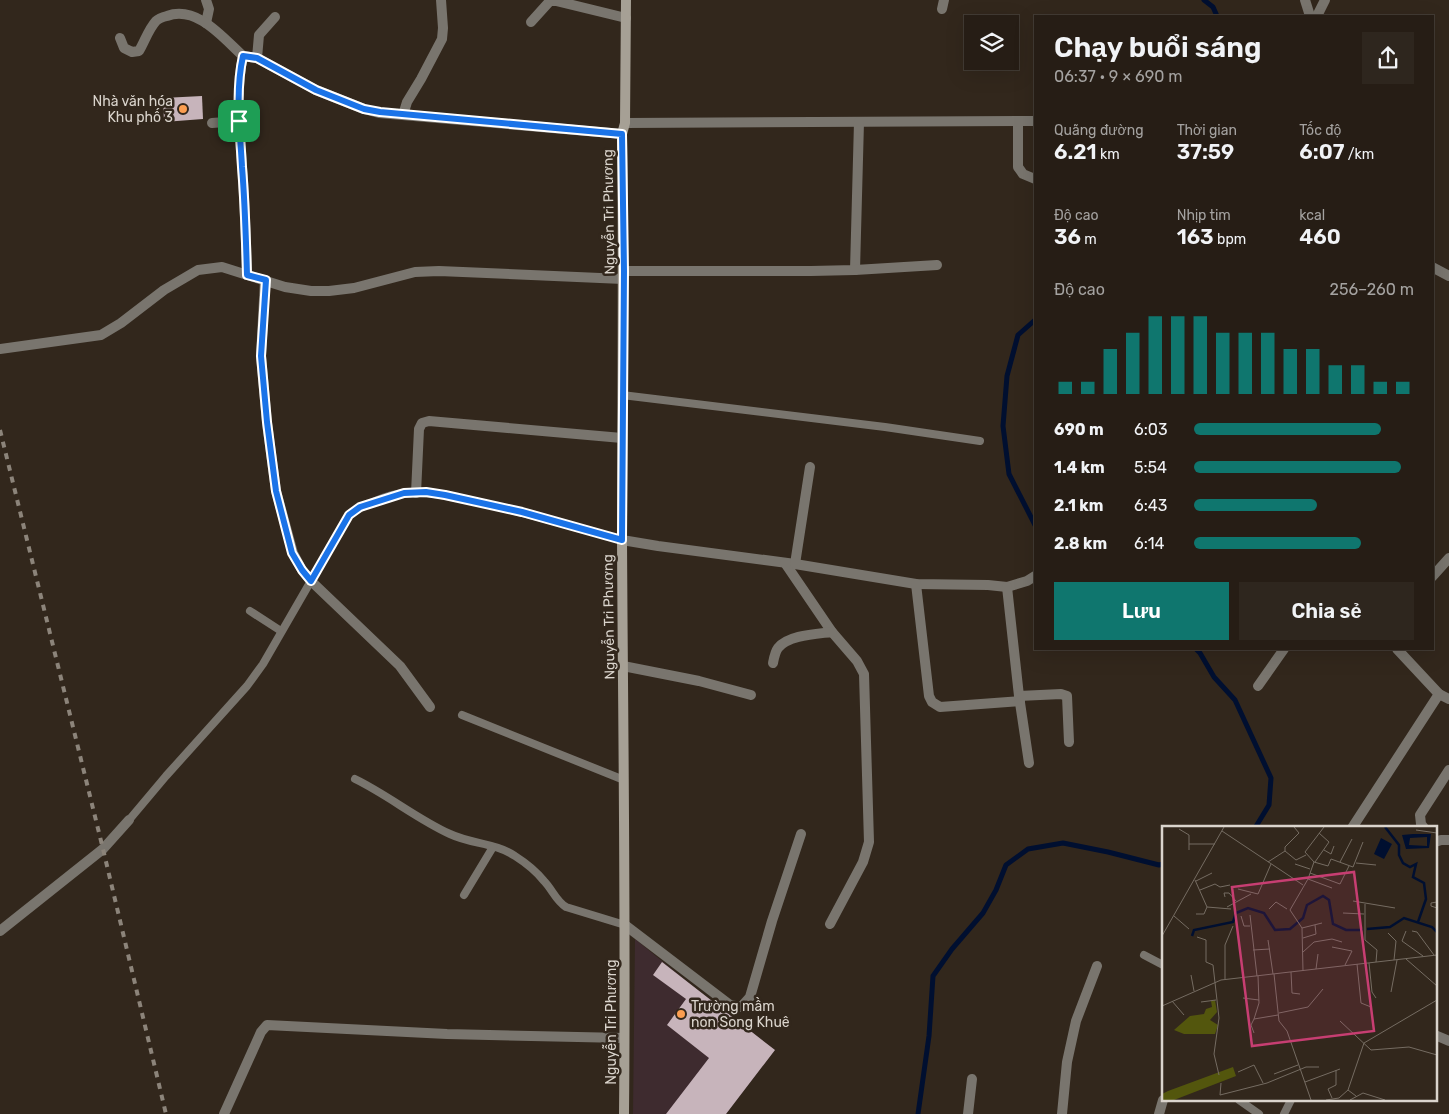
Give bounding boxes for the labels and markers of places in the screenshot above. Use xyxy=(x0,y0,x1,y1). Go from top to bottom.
place label: Nhà văn hóa Khu phố 3 xyxy=(93,93,173,126)
pin xyxy=(218,100,260,142)
marker: Nhà văn hóa Khu phố 3 xyxy=(177,103,189,115)
place label: Trường mầm non Song Khuê xyxy=(691,997,790,1031)
marker: Trường mầm non Song Khuê xyxy=(675,1008,687,1020)

